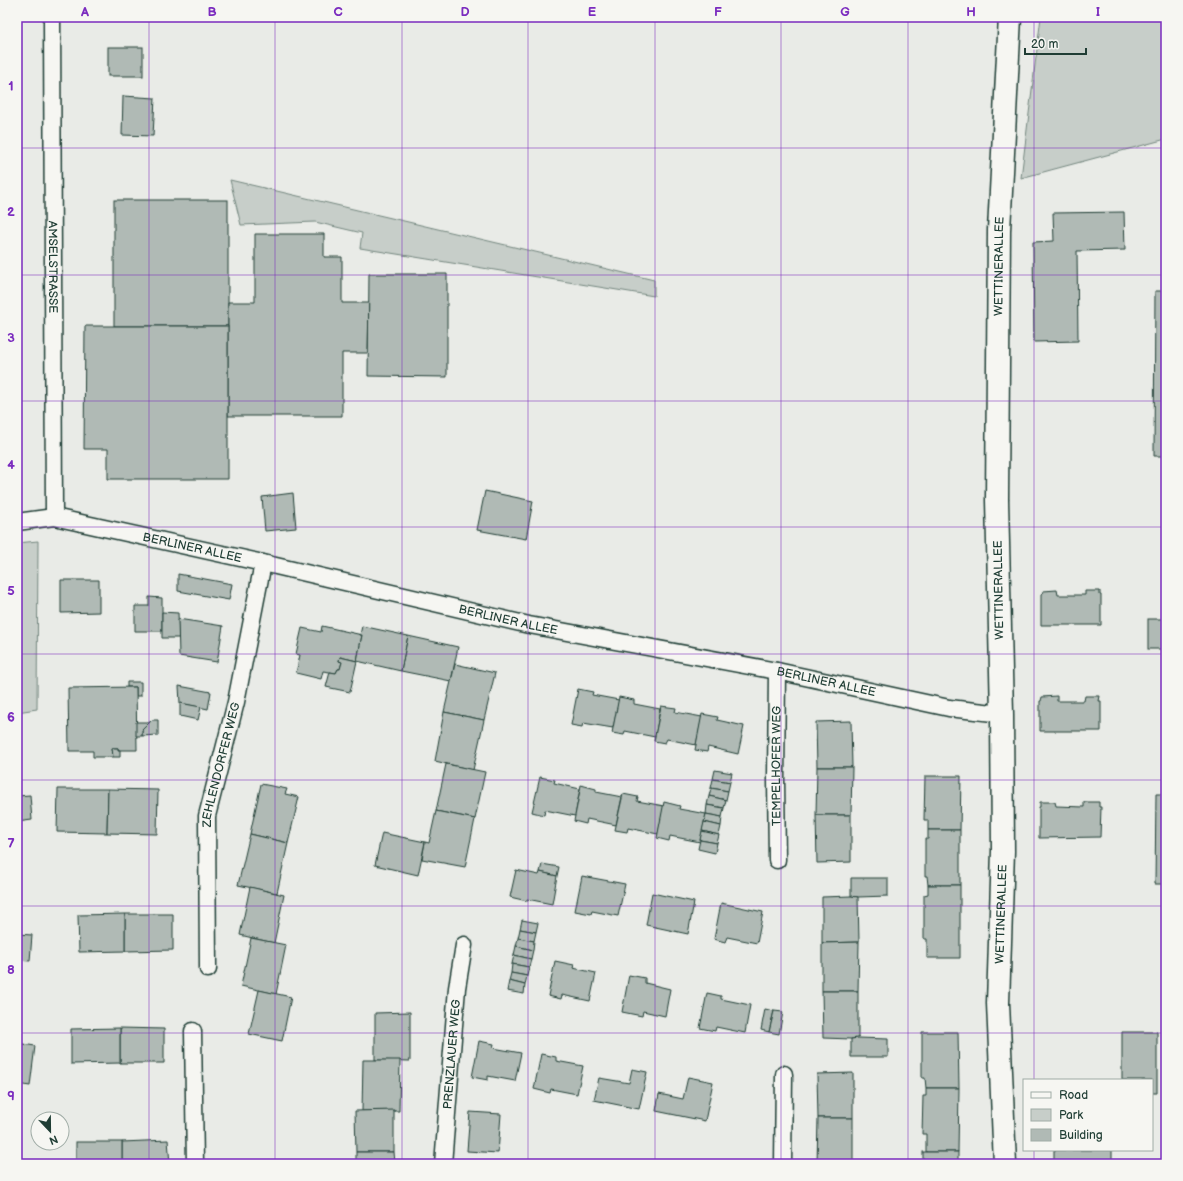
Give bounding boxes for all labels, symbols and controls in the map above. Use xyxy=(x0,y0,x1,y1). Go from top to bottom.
text: A xyxy=(80,4,89,20)
text: B xyxy=(207,4,217,20)
text: C xyxy=(333,4,343,20)
text: D xyxy=(460,4,470,20)
text: E xyxy=(588,4,597,20)
text: F xyxy=(714,4,722,20)
text: G xyxy=(840,4,850,20)
text: H xyxy=(966,4,976,20)
text: I xyxy=(1096,4,1100,20)
scale bar xyxy=(1025,30,1086,56)
text: 20 m xyxy=(1031,37,1058,52)
text: 1 xyxy=(8,78,14,94)
text: 2 xyxy=(7,204,15,220)
street label: WETTINERALLEE xyxy=(991,216,1007,316)
street label: AMSELSTRASSE xyxy=(45,221,61,313)
text: 3 xyxy=(7,330,15,346)
text: 4 xyxy=(7,457,15,473)
street label: BERLINER ALLEE xyxy=(141,529,243,566)
street label: WETTINERALLEE xyxy=(991,540,1007,640)
text: 5 xyxy=(7,583,15,599)
street label: BERLINER ALLEE xyxy=(457,601,559,638)
street label: BERLINER ALLEE xyxy=(775,664,877,700)
street label: ZEHLENDORFER WEG xyxy=(199,701,243,828)
street label: TEMPELHOFER WEG xyxy=(768,706,784,826)
text: 6 xyxy=(7,709,15,725)
text: 7 xyxy=(7,836,15,852)
street label: WETTINERALLEE xyxy=(992,864,1010,964)
text: 8 xyxy=(7,962,15,978)
street label: PRENZLAUER WEG xyxy=(440,999,464,1110)
legend xyxy=(1023,1079,1153,1151)
text: 9 xyxy=(7,1088,15,1104)
text: Road xyxy=(1059,1088,1088,1103)
text: Park xyxy=(1059,1108,1083,1123)
north arrow xyxy=(30,1111,70,1151)
text: Building xyxy=(1059,1128,1103,1143)
text: N xyxy=(47,1132,60,1147)

